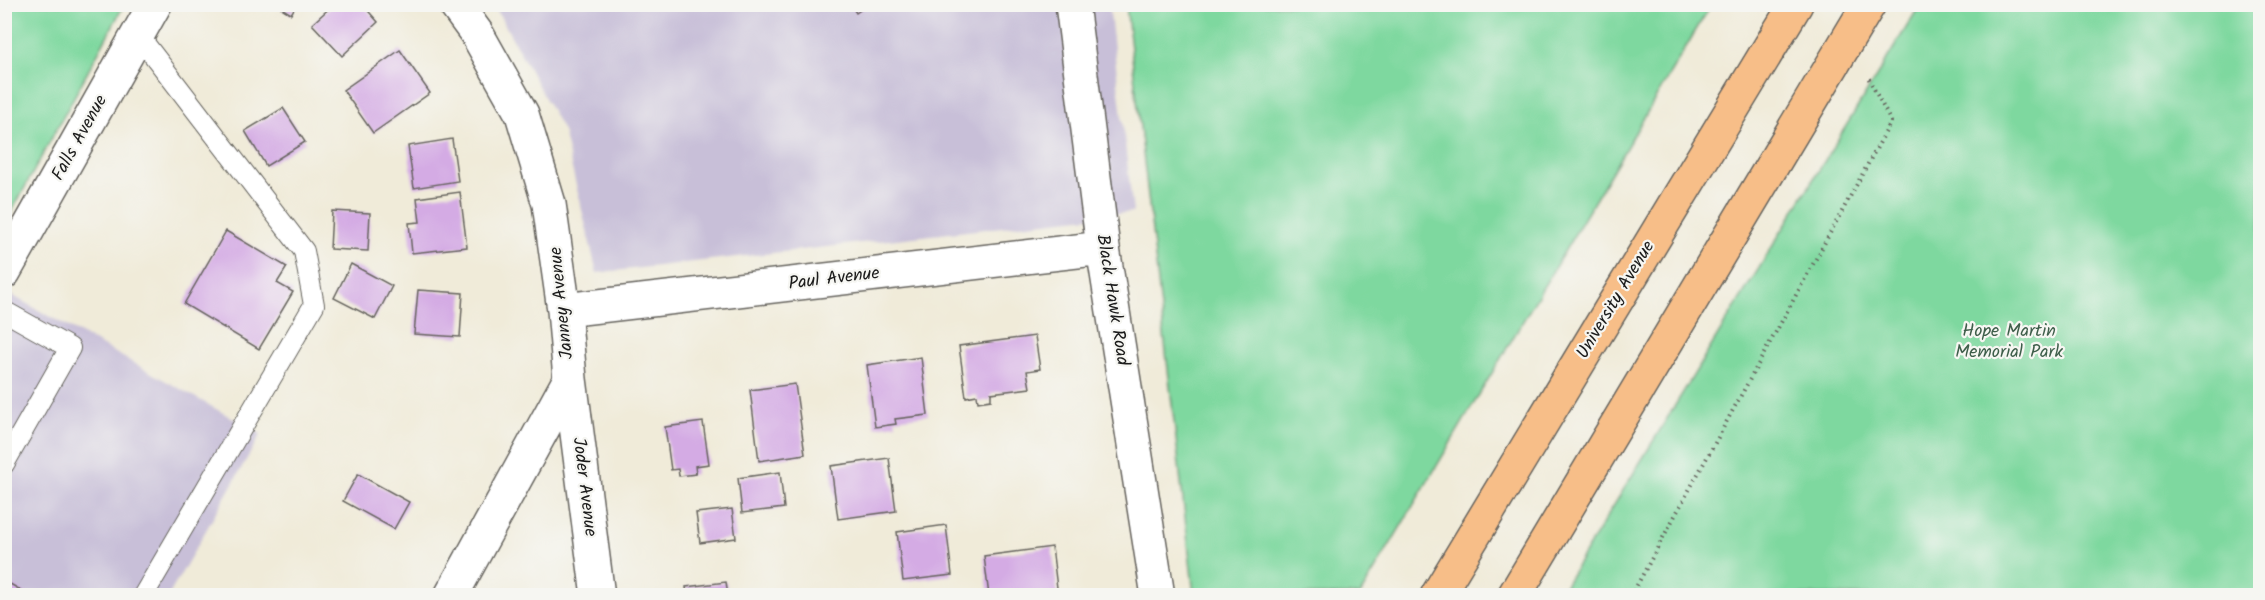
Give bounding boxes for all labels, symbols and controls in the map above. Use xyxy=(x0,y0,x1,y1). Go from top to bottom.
street label: Falls Avenue xyxy=(44,90,116,186)
street label: Black Hawk Road xyxy=(1087,232,1137,369)
street label: University Avenue xyxy=(1569,235,1663,365)
street label: Janney Avenue xyxy=(542,245,582,361)
street label: Paul Avenue xyxy=(787,259,881,299)
park label: Hope Martin Memorial Park xyxy=(1955,317,2063,367)
street label: Joder Avenue xyxy=(564,436,604,538)

